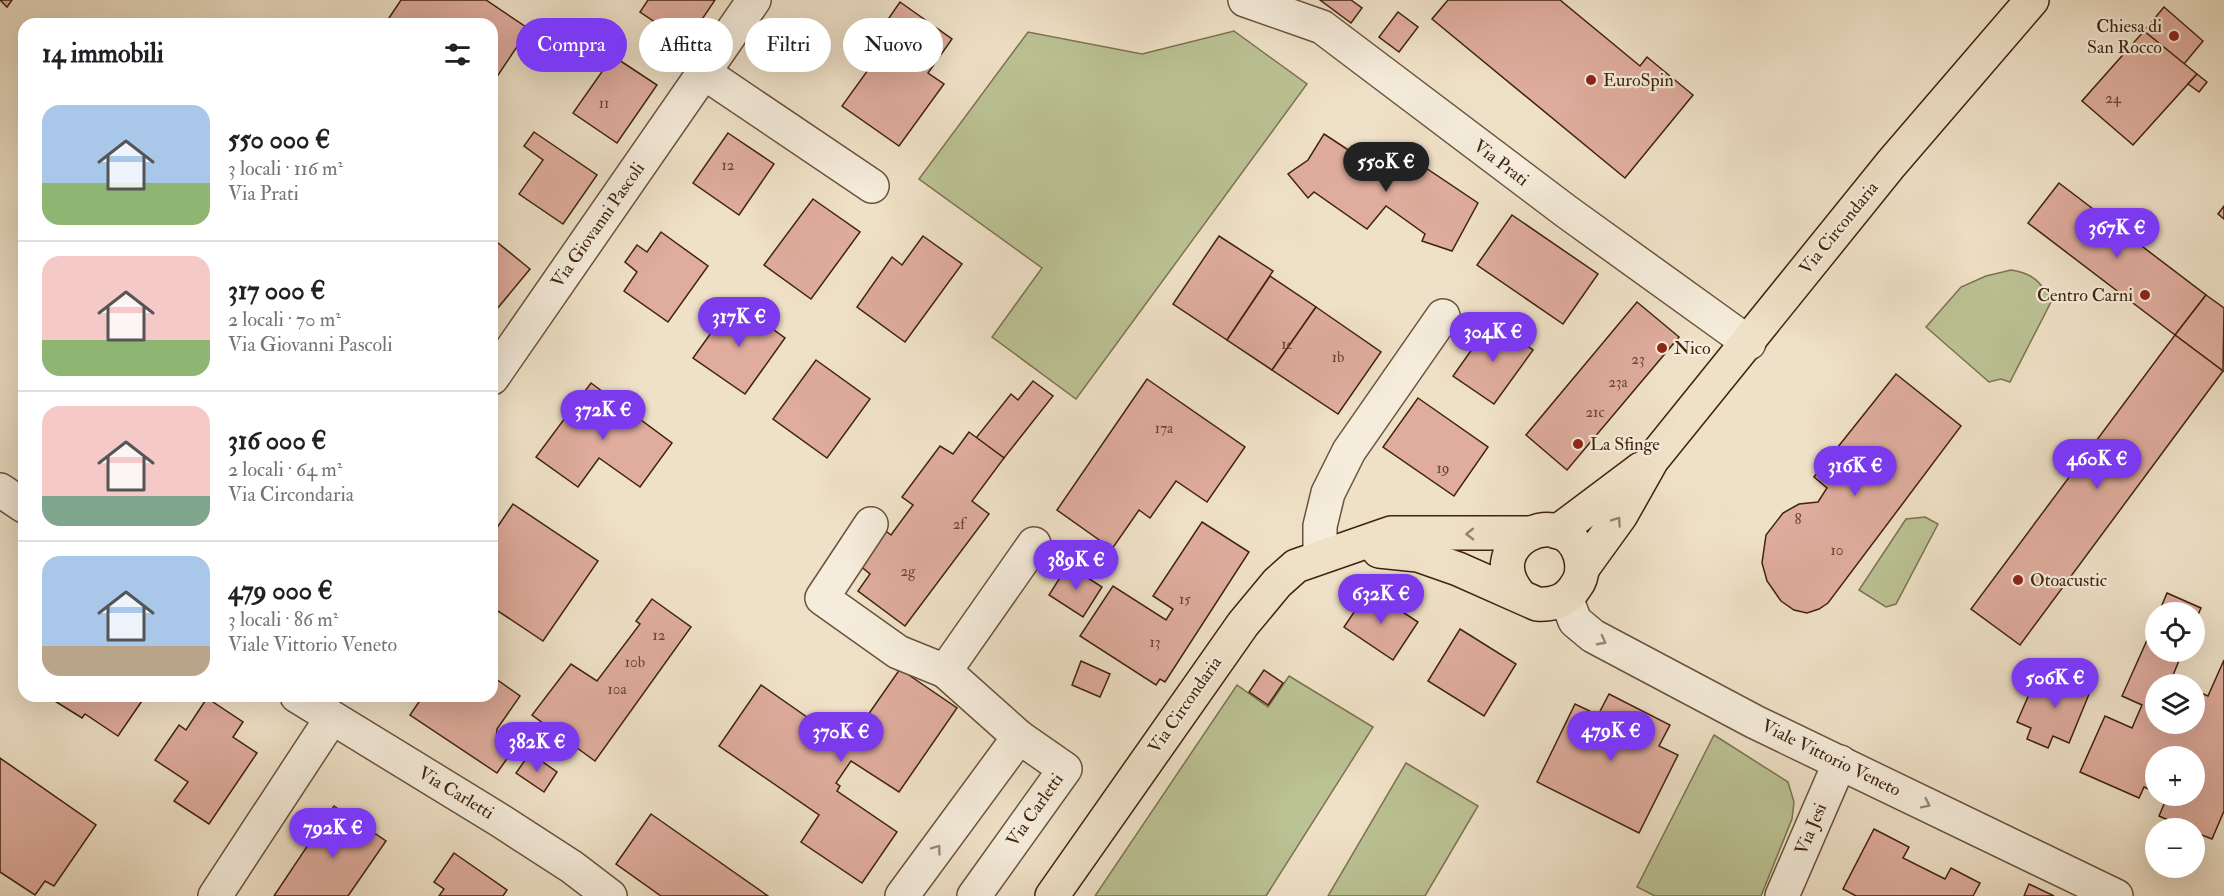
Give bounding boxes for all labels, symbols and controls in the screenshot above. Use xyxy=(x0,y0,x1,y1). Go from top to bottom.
place label: Chiesa di San Rocco xyxy=(2087,15,2162,59)
chip: Compra xyxy=(516,18,627,72)
chip: Affitta xyxy=(639,18,733,72)
chip: Filtri xyxy=(745,18,831,72)
chip: Nuovo xyxy=(843,18,943,72)
marker: Chiesa di San Rocco xyxy=(2167,29,2181,43)
text: 14 immobili xyxy=(42,38,164,70)
icon: filters xyxy=(441,38,474,71)
place label: EuroSpin xyxy=(1603,69,1674,92)
marker: EuroSpin xyxy=(1584,73,1598,87)
house number: 24 xyxy=(2105,89,2122,108)
house number: 11 xyxy=(599,94,609,113)
text: 550 000 € xyxy=(228,124,330,156)
icon: home xyxy=(90,129,162,201)
street label: Via Prati xyxy=(1469,135,1534,191)
pin: 550K € xyxy=(1337,142,1435,193)
text: 550K € xyxy=(1357,149,1415,174)
text: 3 locali · 116 m² xyxy=(228,156,343,181)
house number: 12 xyxy=(722,156,735,175)
street label: Via Giovanni Pascoli xyxy=(546,158,650,292)
street label: Via Circondaria xyxy=(1794,176,1884,279)
text: Via Prati xyxy=(228,181,299,206)
pin: 367K € xyxy=(2068,208,2166,259)
text: 367K € xyxy=(2089,215,2145,240)
text: 317 000 € xyxy=(228,275,325,307)
icon: home xyxy=(90,280,162,352)
place label: Centro Carni xyxy=(2037,284,2133,307)
marker: Centro Carni xyxy=(2138,288,2152,302)
pin: 317K € xyxy=(690,297,788,348)
text: 317K € xyxy=(712,304,766,329)
text: 2 locali · 70 m² xyxy=(228,307,341,332)
pin: 304K € xyxy=(1444,312,1542,363)
text: 304K € xyxy=(1464,319,1522,344)
text: Via Giovanni Pascoli xyxy=(228,332,393,357)
house number: 1c xyxy=(1281,335,1293,354)
place label: Nico xyxy=(1674,337,1711,360)
marker: Nico xyxy=(1655,341,1669,355)
house number: 1b xyxy=(1332,348,1344,367)
house number: 23 xyxy=(1631,350,1645,369)
house number: 23a xyxy=(1608,373,1629,392)
pin: 372K € xyxy=(554,390,652,441)
text: 372K € xyxy=(575,397,631,422)
house number: 21c xyxy=(1585,403,1605,422)
house number: 17a xyxy=(1155,419,1174,438)
text: 316 000 € xyxy=(228,425,326,457)
icon: home xyxy=(90,430,162,502)
place label: La Sfinge xyxy=(1590,433,1660,456)
marker: La Sfinge xyxy=(1571,437,1585,451)
pin: 460K € xyxy=(2048,439,2146,490)
pin: 316K € xyxy=(1806,446,1904,497)
text: 460K € xyxy=(2066,446,2128,471)
text: 316K € xyxy=(1828,453,1882,478)
text: 2 locali · 64 m² xyxy=(228,457,342,482)
house number: 19 xyxy=(1437,459,1449,478)
text: Via Circondaria xyxy=(228,482,354,507)
house number: 8 xyxy=(1794,510,1802,529)
house number: 2f xyxy=(953,515,967,534)
one-way arrow xyxy=(1610,517,1621,528)
one-way arrow xyxy=(1466,528,1475,540)
pin: 389K € xyxy=(1027,540,1125,591)
house number: 10 xyxy=(1831,541,1843,560)
text: 389K € xyxy=(1047,547,1105,572)
house number: 2g xyxy=(901,562,916,581)
place label: Otoacustic xyxy=(2030,569,2107,592)
marker: Otoacustic xyxy=(2011,573,2025,587)
pin: 632K € xyxy=(1332,574,1430,625)
text: 479 000 € xyxy=(228,575,333,607)
icon: home xyxy=(90,580,162,652)
text: 632K € xyxy=(1352,581,1410,606)
house number: 15 xyxy=(1179,590,1191,609)
map controls xyxy=(2145,602,2205,878)
button: locate xyxy=(2145,602,2205,662)
text: 3 locali · 86 m² xyxy=(228,607,338,632)
house number: 12 xyxy=(653,626,666,645)
text: Viale Vittorio Veneto xyxy=(228,632,397,657)
house number: 13 xyxy=(1149,633,1161,652)
one-way arrow xyxy=(1596,633,1607,645)
street label: Via Circondaria xyxy=(1143,651,1227,758)
house number: 10b xyxy=(625,653,645,672)
pin: 506K € xyxy=(2006,658,2104,709)
text: 506K € xyxy=(2026,665,2084,690)
button: layers xyxy=(2145,674,2205,734)
house number: 10a xyxy=(607,680,627,699)
pin: 479K € xyxy=(1562,711,1660,762)
pin: 370K € xyxy=(792,712,890,763)
street label: Viale Vittorio Veneto xyxy=(1758,714,1905,802)
text: 479K € xyxy=(1581,718,1641,743)
text: 370K € xyxy=(813,719,869,744)
pin: 382K € xyxy=(488,722,586,773)
text: 382K € xyxy=(508,729,566,754)
button: + xyxy=(2145,746,2205,806)
street label: Via Carletti xyxy=(414,761,498,825)
street label: Via Carletti xyxy=(1001,769,1069,851)
one-way arrow xyxy=(1920,796,1931,808)
street label: Via Jesi xyxy=(1790,799,1832,858)
pin: 792K € xyxy=(284,808,382,859)
text: 792K € xyxy=(303,815,363,840)
button: − xyxy=(2145,818,2205,878)
one-way arrow xyxy=(929,845,940,856)

